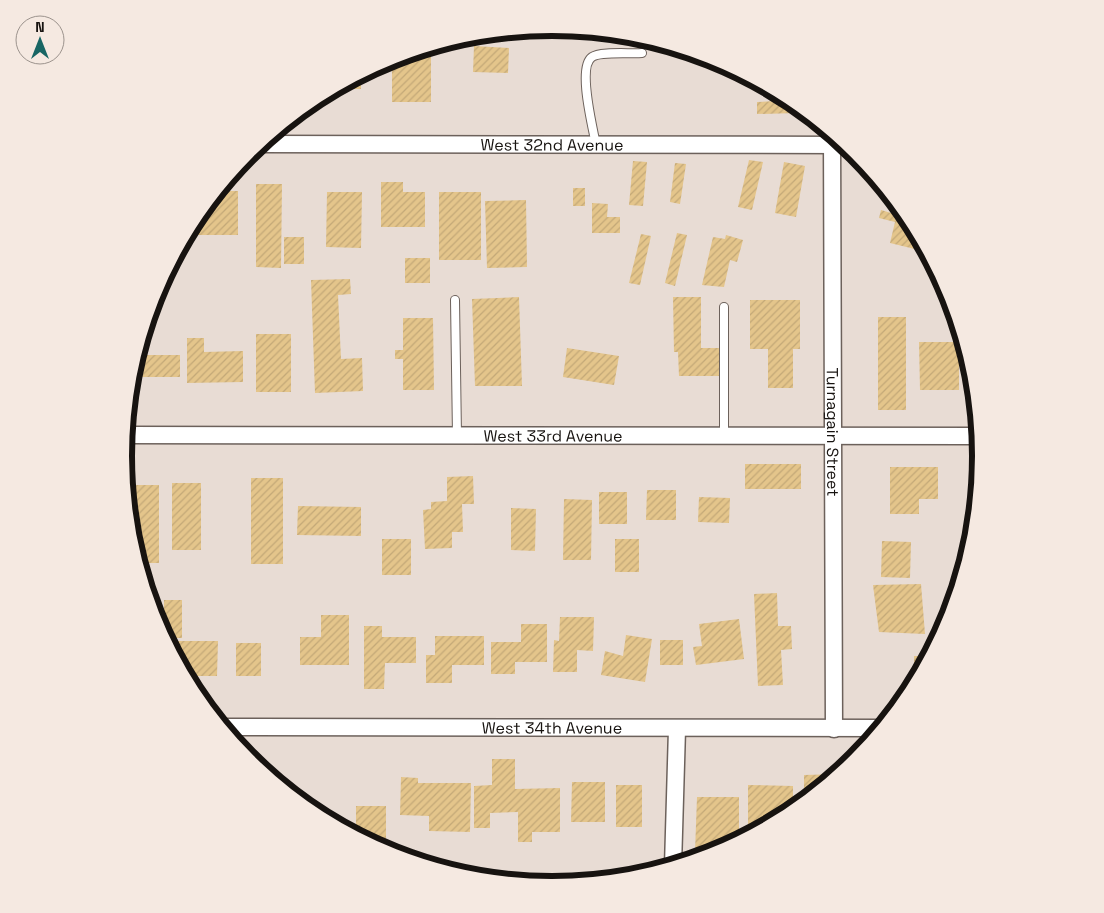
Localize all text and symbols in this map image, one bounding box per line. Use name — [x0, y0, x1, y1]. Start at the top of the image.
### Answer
north arrow — [15, 15, 65, 65]
text: N — [35, 18, 45, 36]
street label: West 32nd Avenue — [481, 134, 623, 155]
street label: Turnagain Street — [822, 367, 844, 497]
street label: West 33rd Avenue — [484, 425, 622, 446]
street label: West 34th Avenue — [482, 717, 622, 738]

